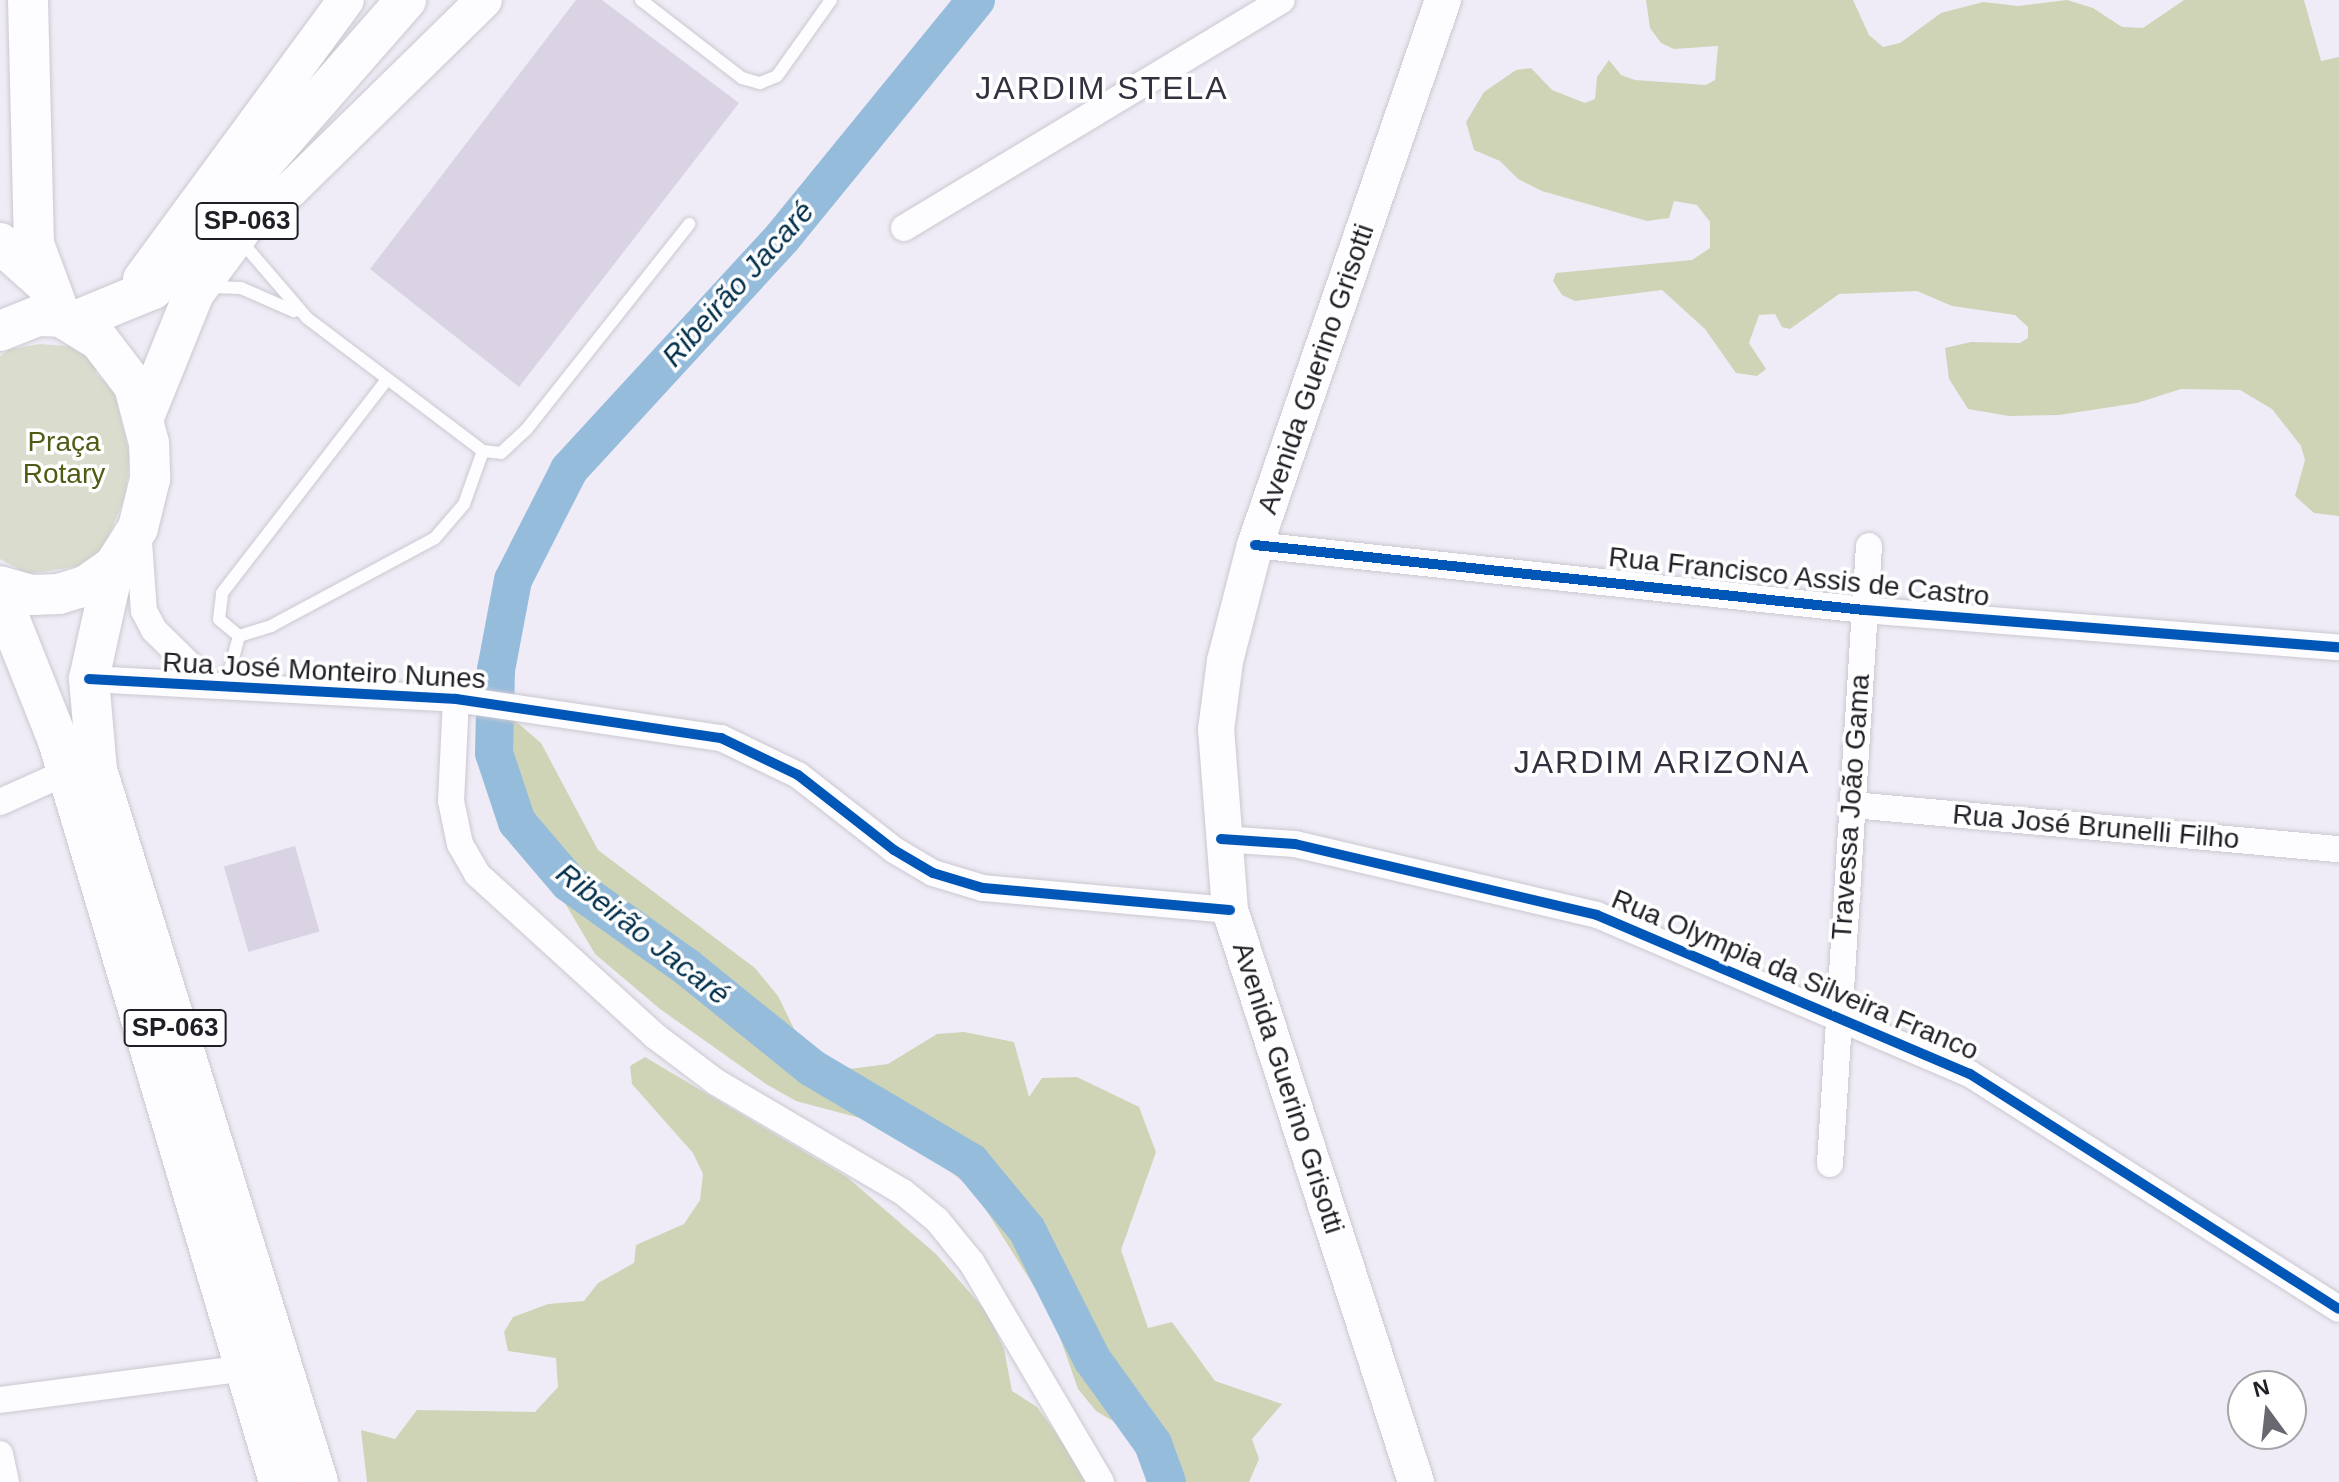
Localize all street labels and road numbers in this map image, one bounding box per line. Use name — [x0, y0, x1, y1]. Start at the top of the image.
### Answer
road number: SP-063 — [195, 199, 299, 243]
street label: Avenida Guerino Grisotti — [1251, 220, 1381, 518]
street label: Rua Francisco Assis de Castro — [1606, 540, 1992, 614]
street label: Rua José Monteiro Nunes — [161, 646, 487, 696]
street label: Travessa João Gama — [1825, 673, 1877, 941]
street label: Rua José Brunelli Filho — [1951, 798, 2241, 856]
street label: Rua Olympia da Silveira Franco — [1607, 882, 1983, 1068]
street label: Avenida Guerino Grisotti — [1225, 938, 1351, 1238]
road number: SP-063 — [123, 1006, 227, 1050]

